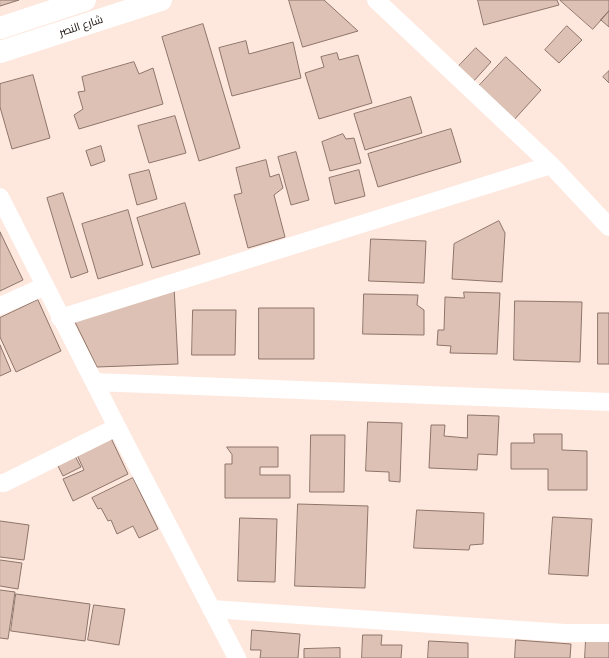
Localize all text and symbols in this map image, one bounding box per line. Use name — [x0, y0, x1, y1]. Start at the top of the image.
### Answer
street label: شارع النصر — [57, 13, 105, 39]

